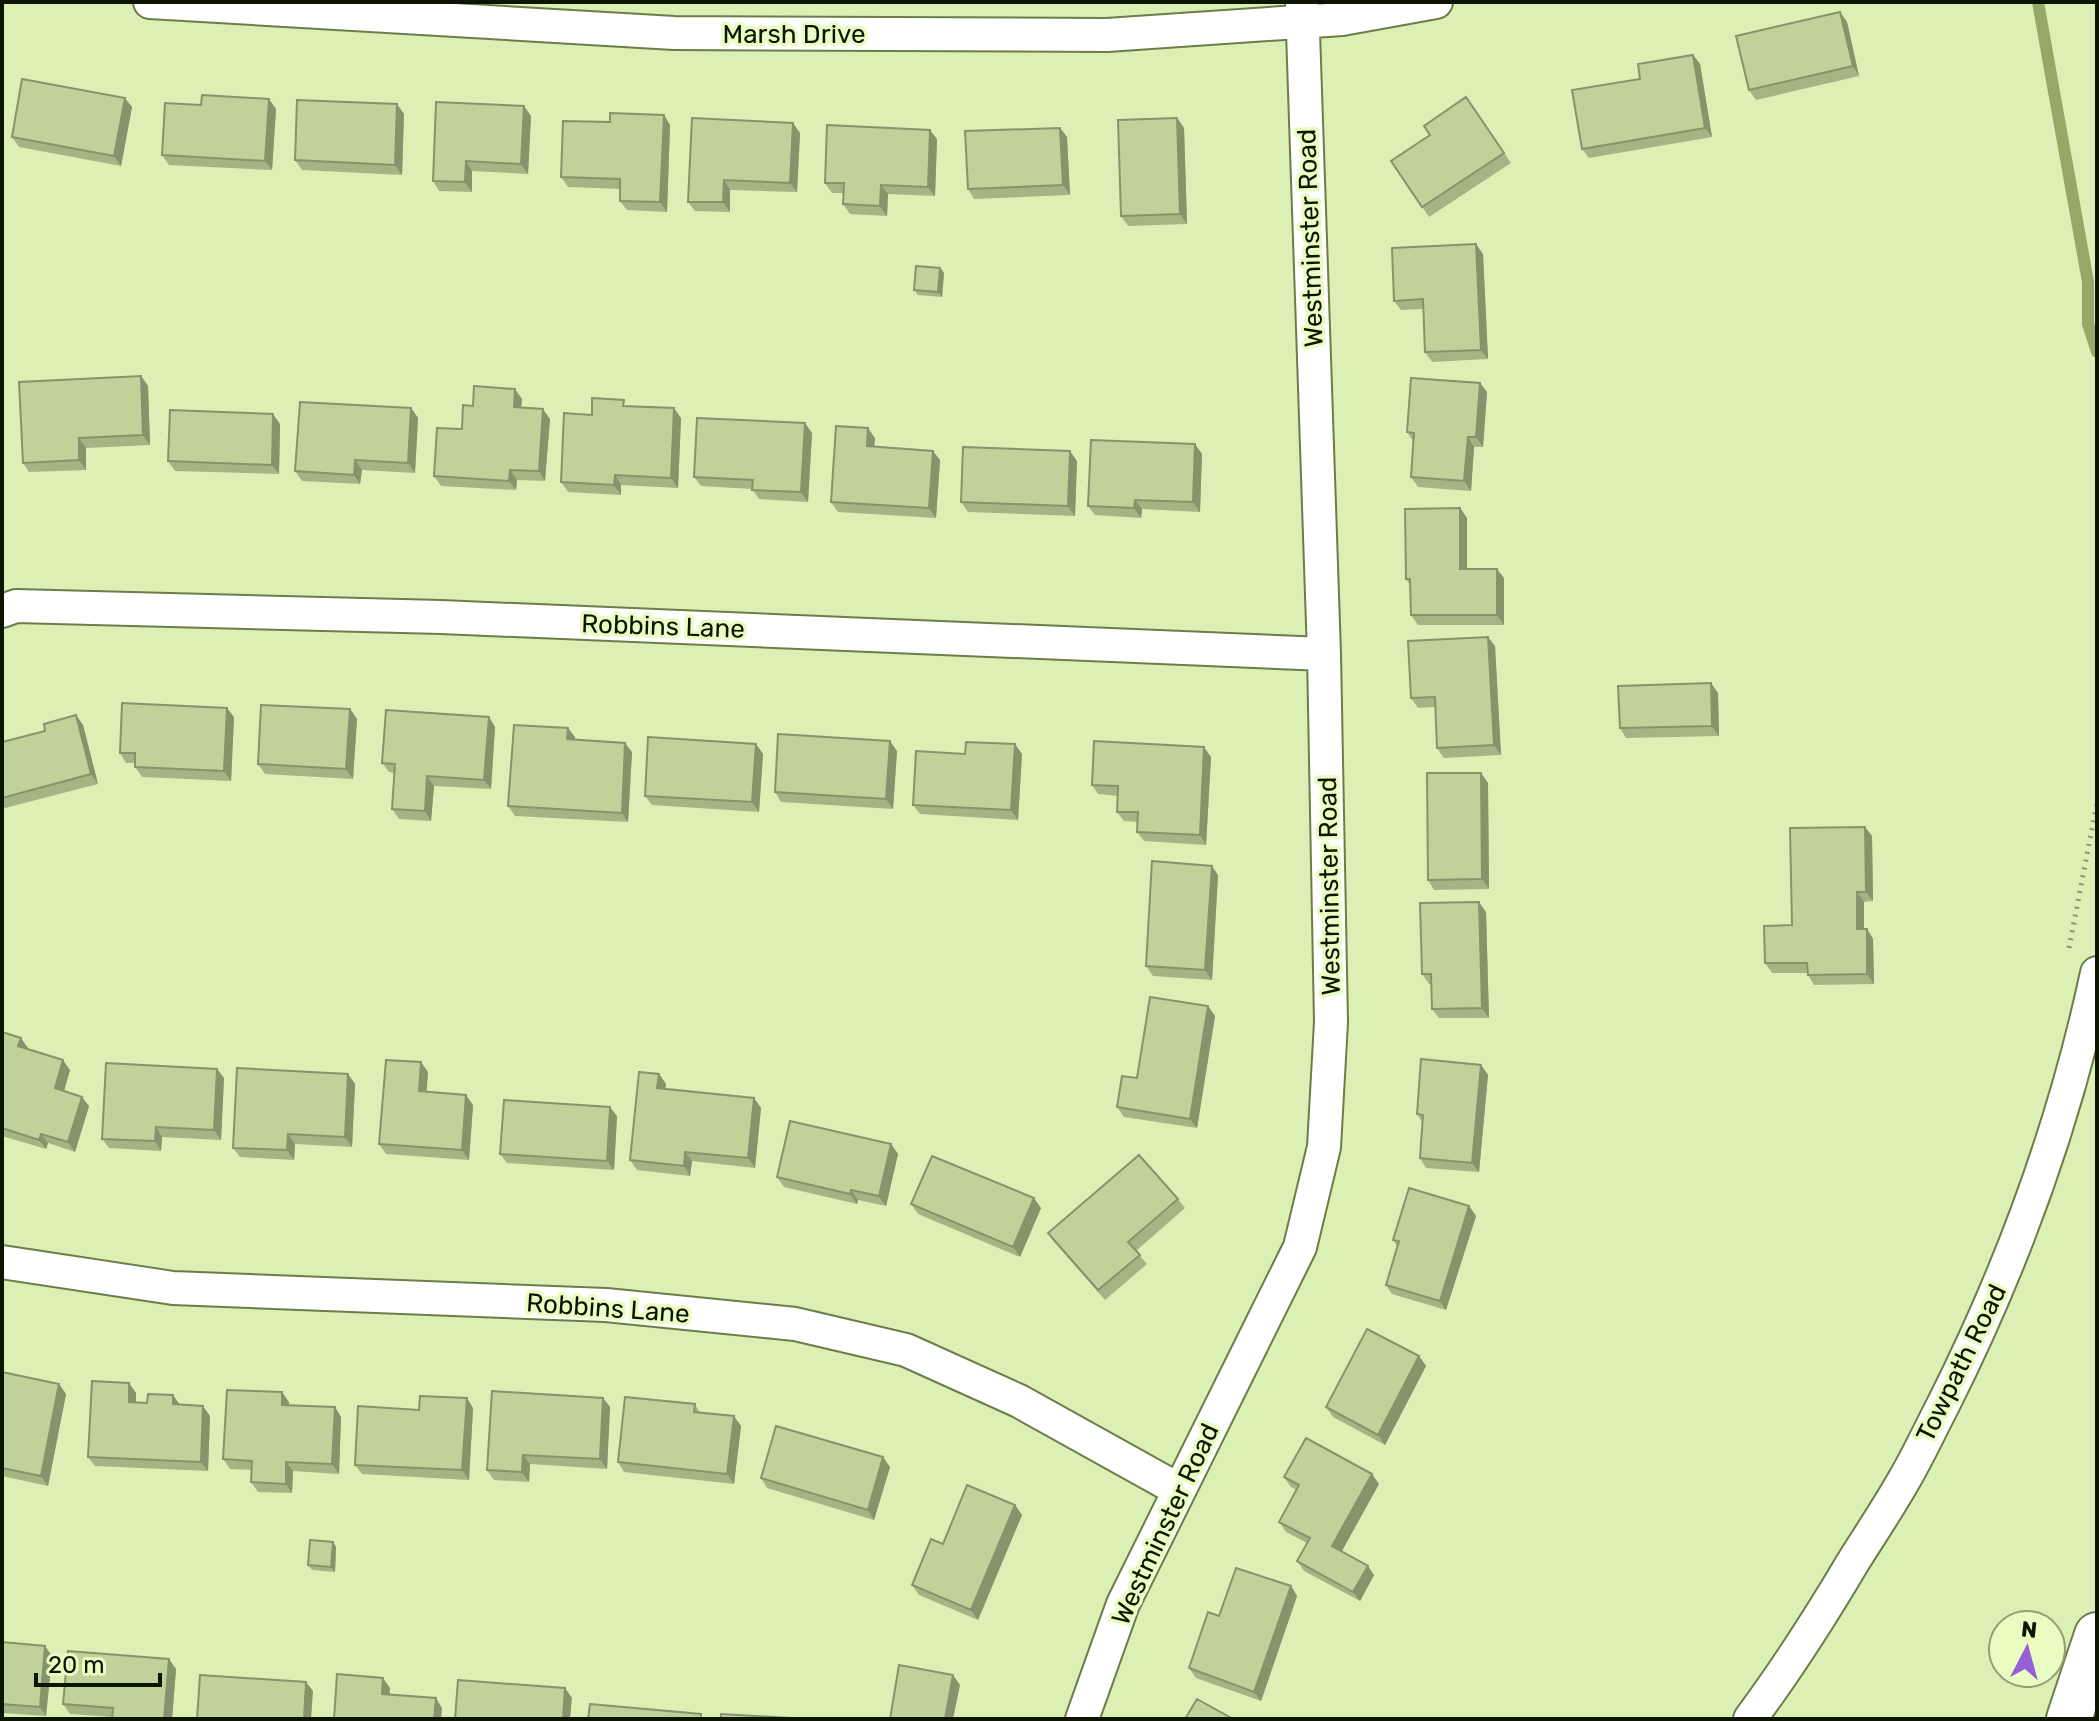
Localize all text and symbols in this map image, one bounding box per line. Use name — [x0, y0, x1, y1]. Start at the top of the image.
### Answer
street label: Marsh Drive — [723, 19, 865, 50]
street label: Westminster Road — [1291, 128, 1330, 348]
street label: Robbins Lane — [581, 608, 745, 645]
street label: Westminster Road — [1312, 776, 1347, 996]
street label: Towpath Road — [1910, 1279, 2013, 1447]
street label: Robbins Lane — [525, 1287, 691, 1330]
street label: Westminster Road — [1105, 1419, 1226, 1630]
north arrow — [1987, 1609, 2067, 1689]
text: N — [2020, 1615, 2038, 1644]
scale bar — [36, 1637, 160, 1687]
text: 20 m — [48, 1651, 105, 1679]

